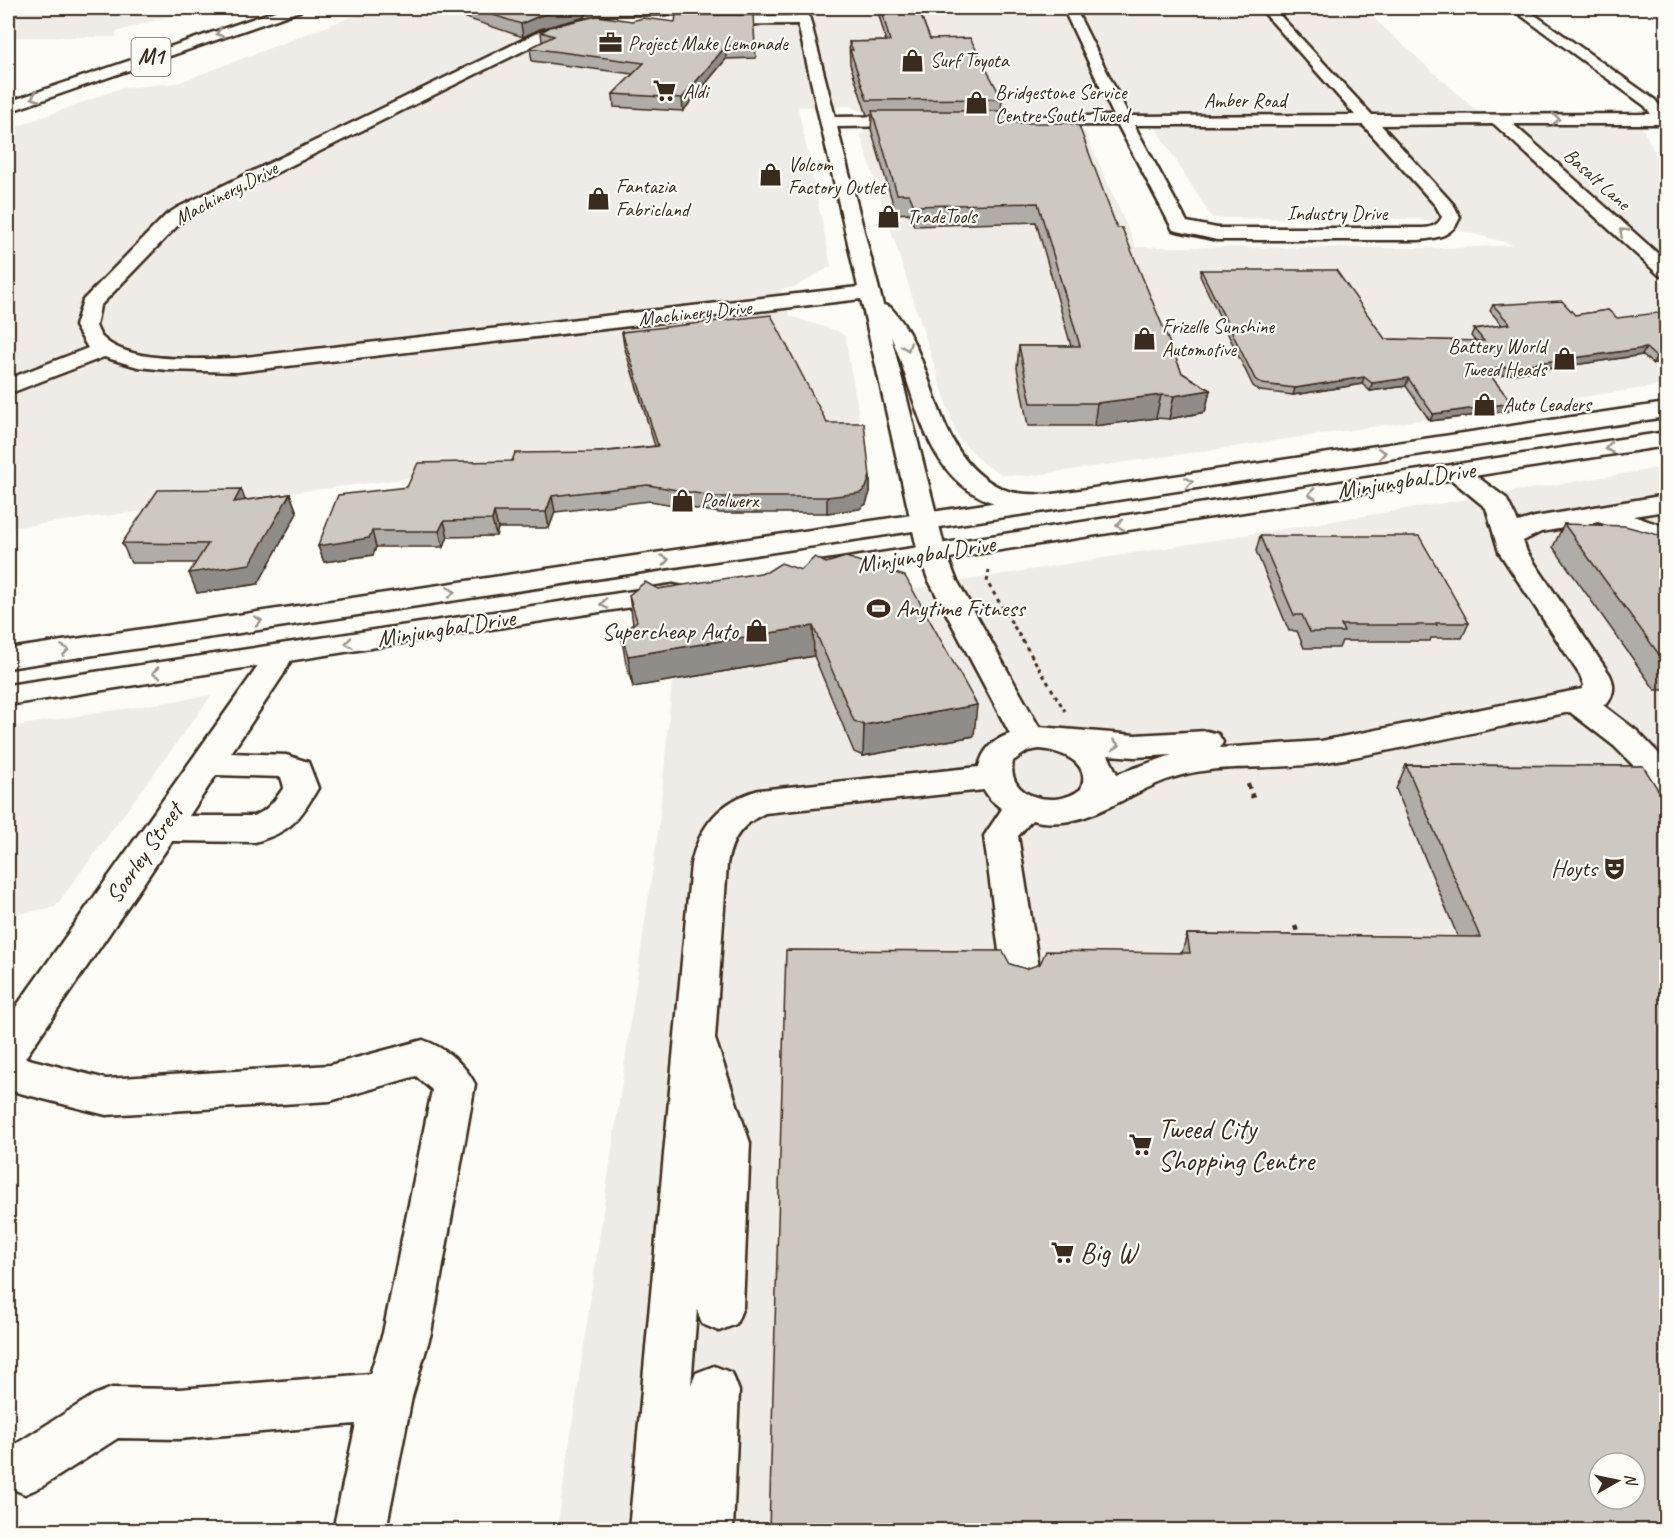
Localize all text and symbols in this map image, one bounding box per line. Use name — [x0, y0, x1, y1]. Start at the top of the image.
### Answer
one-way arrow — [215, 26, 226, 39]
office icon: Project Make Lemonade — [597, 30, 623, 56]
place label: Project Make Lemonade — [628, 31, 789, 56]
road number: M1 — [132, 38, 170, 76]
shop icon: Surf Toyota — [899, 47, 925, 73]
place label: Surf Toyota — [930, 48, 1010, 73]
supermarket icon: Aldi — [652, 78, 678, 104]
place label: Aldi — [683, 79, 710, 104]
place label: Bridgestone Service Centre South Tweed — [995, 80, 1132, 128]
street label: Amber Road — [1204, 88, 1289, 113]
one-way arrow — [30, 90, 41, 103]
shop icon: Bridgestone Service Centre South Tweed — [964, 90, 990, 116]
one-way arrow — [1552, 112, 1561, 125]
street label: Basalt Lane — [1559, 143, 1637, 216]
place label: Volcom Factory Outlet — [788, 152, 888, 200]
street label: Machinery Drive — [170, 155, 283, 231]
shop icon: Volcom Factory Outlet — [757, 162, 783, 188]
place label: Fantazia Fabricland — [616, 174, 692, 222]
shop icon: Fantazia Fabricland — [585, 185, 611, 211]
street label: Industry Drive — [1287, 201, 1389, 226]
shop icon: TradeTools — [876, 203, 902, 229]
place label: TradeTools — [907, 204, 979, 229]
one-way arrow — [1619, 228, 1630, 239]
street label: Machinery Drive — [637, 294, 754, 331]
place label: Frizelle Sunshine Automotive — [1162, 314, 1275, 362]
shop icon: Frizelle Sunshine Automotive — [1131, 325, 1157, 351]
place label: Battery World Tweed Heads — [1448, 334, 1549, 382]
one-way arrow — [899, 342, 912, 352]
shop icon: Battery World Tweed Heads — [1551, 345, 1577, 371]
shop icon: Auto Leaders — [1472, 391, 1498, 417]
place label: Auto Leaders — [1503, 392, 1593, 417]
one-way arrow — [1604, 441, 1613, 453]
one-way arrow — [1378, 447, 1387, 459]
street label: Minjungbal Drive — [1335, 454, 1479, 506]
one-way arrow — [1185, 476, 1194, 488]
shop icon: Poolwerx — [670, 487, 696, 513]
place label: Poolwerx — [701, 488, 760, 513]
one-way arrow — [1308, 488, 1317, 500]
one-way arrow — [1115, 518, 1124, 530]
street label: Minjungbal Drive — [855, 528, 999, 580]
one-way arrow — [660, 555, 669, 567]
one-way arrow — [446, 587, 456, 599]
place label: Anytime Fitness — [896, 593, 1026, 623]
sports icon: Anytime Fitness — [865, 595, 891, 621]
one-way arrow — [599, 597, 609, 609]
street label: Minjungbal Drive — [375, 602, 519, 654]
one-way arrow — [253, 615, 263, 628]
place label: Supercheap Auto — [602, 616, 740, 646]
shop icon: Supercheap Auto — [743, 618, 769, 644]
one-way arrow — [344, 637, 354, 649]
one-way arrow — [61, 644, 70, 656]
one-way arrow — [152, 666, 161, 678]
one-way arrow — [1112, 738, 1121, 751]
street label: Soorley Street — [99, 795, 191, 909]
place label: Hoyts — [1551, 853, 1599, 883]
theatre icon: Hoyts — [1602, 855, 1628, 881]
place label: Tweed City Shopping Centre — [1158, 1111, 1316, 1178]
supermarket icon: Tweed City Shopping Centre — [1127, 1131, 1153, 1157]
place label: Big W — [1080, 1235, 1140, 1270]
supermarket icon: Big W — [1049, 1239, 1075, 1265]
north arrow — [1587, 1451, 1647, 1511]
text: N — [1620, 1472, 1642, 1488]

